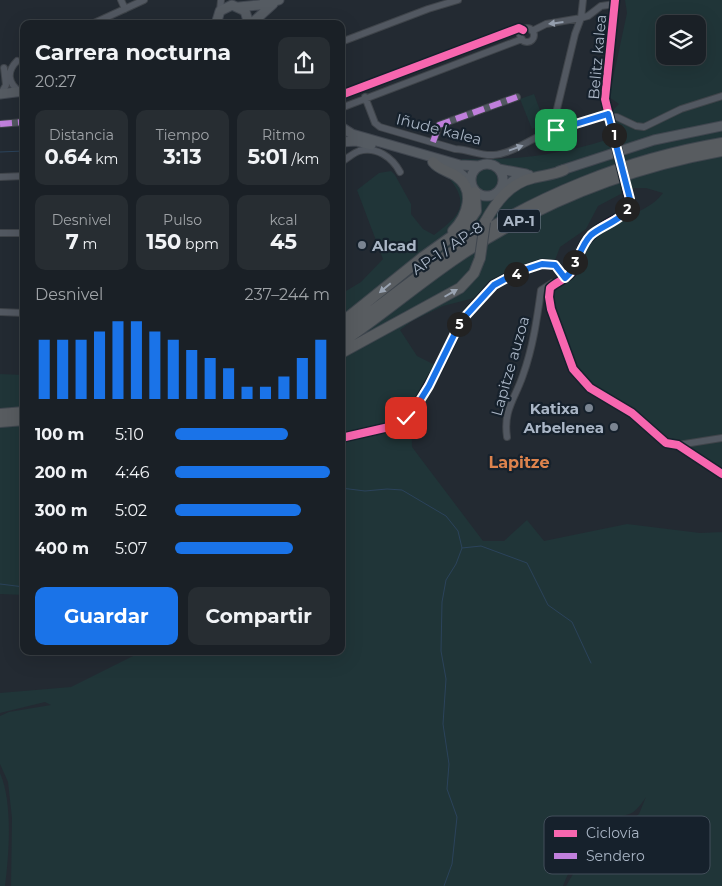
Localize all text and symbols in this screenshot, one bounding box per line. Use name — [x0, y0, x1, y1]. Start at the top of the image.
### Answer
street label: Belitz kalea — [584, 14, 610, 100]
map controls — [656, 15, 706, 65]
button: layers — [656, 15, 706, 65]
one-way arrow — [548, 19, 564, 27]
button: share — [278, 37, 330, 89]
text: Carrera nocturna — [35, 39, 231, 66]
text: 20:27 — [35, 72, 77, 91]
street label: Iñude kalea — [394, 109, 484, 149]
pin — [535, 109, 577, 151]
icon: arrive — [542, 116, 570, 144]
pin: 1 — [602, 122, 626, 148]
text: Distancia — [49, 126, 114, 144]
text: Tiempo — [156, 126, 209, 144]
text: Ritmo — [262, 126, 305, 144]
text: 1 — [612, 126, 617, 144]
text: 0.64 — [45, 144, 92, 169]
text: 3:13 — [163, 144, 202, 169]
text: 5:01 — [248, 144, 288, 169]
one-way arrow — [509, 144, 524, 152]
text: km — [92, 150, 118, 168]
text: /km — [288, 150, 319, 168]
pin: 2 — [614, 196, 640, 222]
text: 2 — [623, 200, 632, 218]
road number: AP-1 — [498, 210, 540, 232]
text: Desnivel — [52, 211, 111, 229]
text: Pulso — [163, 211, 202, 229]
text: kcal — [270, 211, 297, 229]
street label: AP-1 / AP-8 — [408, 217, 486, 279]
text: 7 — [66, 229, 79, 254]
text: 150 — [146, 229, 181, 254]
text: 45 — [270, 229, 297, 254]
text: m — [79, 235, 97, 253]
text: bpm — [181, 235, 219, 253]
place label: Alcad — [371, 236, 417, 255]
marker: Alcad — [356, 239, 368, 251]
pin: 3 — [562, 250, 588, 274]
text: 3 — [571, 253, 580, 271]
pin: 4 — [504, 262, 528, 286]
text: 4 — [512, 265, 521, 283]
one-way arrow — [378, 282, 391, 293]
text: Desnivel — [35, 285, 103, 304]
text: 237–244 m — [245, 285, 330, 304]
one-way arrow — [444, 289, 458, 298]
pin: 5 — [446, 312, 472, 336]
street label: Lapitze auzoa — [487, 314, 533, 418]
text: 5 — [455, 315, 464, 333]
pin — [385, 397, 427, 439]
place label: Katixa — [530, 399, 579, 418]
marker: Katixa — [583, 402, 595, 414]
icon: check — [392, 404, 420, 432]
place label: Arbelenea — [522, 418, 604, 437]
marker: Arbelenea — [608, 421, 620, 433]
text: 100 m — [35, 425, 84, 444]
text: 5:10 — [115, 425, 144, 444]
district label: Lapitze — [488, 453, 550, 472]
text: 200 m — [35, 463, 87, 482]
text: 4:46 — [115, 463, 149, 482]
text: 300 m — [35, 501, 88, 520]
text: 5:02 — [115, 501, 147, 520]
text: 400 m — [35, 539, 89, 558]
text: 5:07 — [115, 539, 147, 558]
button: Guardar — [35, 587, 178, 645]
button: Compartir — [188, 587, 330, 645]
legend — [544, 816, 710, 874]
text: Ciclovía — [586, 824, 639, 842]
text: Sendero — [586, 847, 645, 865]

